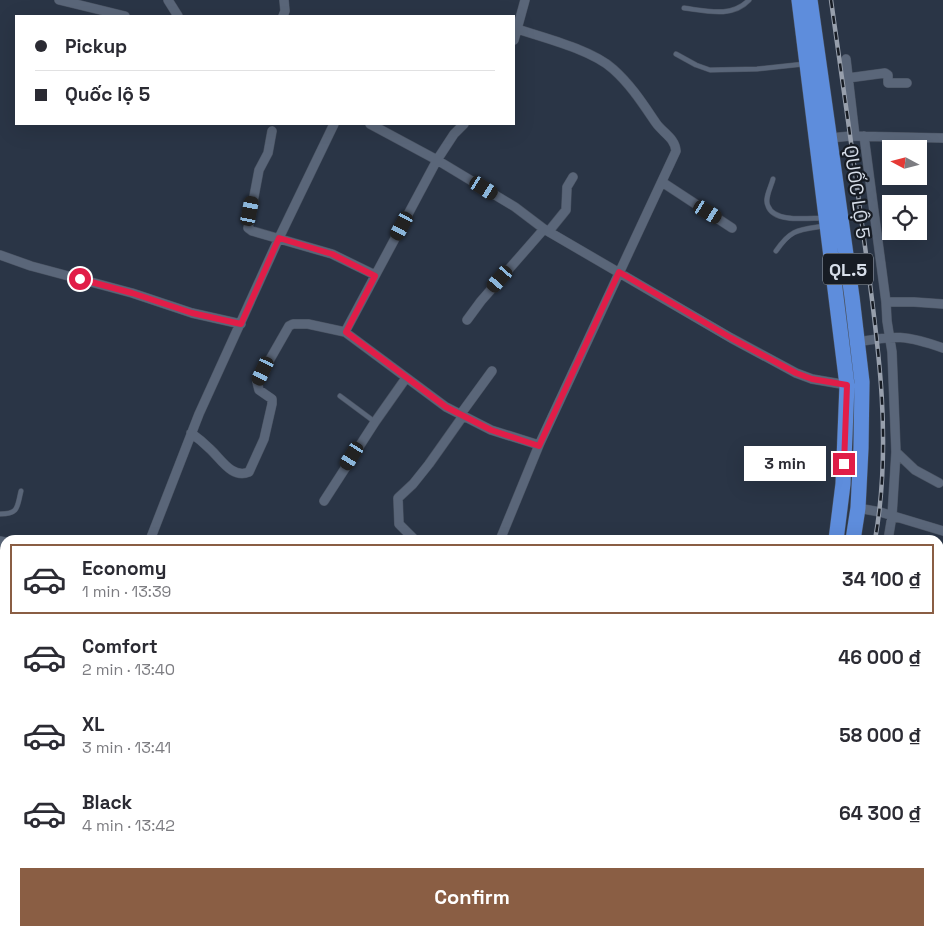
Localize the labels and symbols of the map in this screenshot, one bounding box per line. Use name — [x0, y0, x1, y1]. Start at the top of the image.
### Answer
north arrow — [882, 140, 928, 185]
street label: QUỐC LỘ 5 — [838, 144, 877, 240]
car — [467, 174, 500, 202]
car — [239, 195, 260, 227]
car — [691, 198, 724, 226]
car — [388, 209, 415, 243]
road number: QL.5 — [823, 253, 873, 284]
car — [484, 263, 515, 295]
route start — [69, 268, 91, 290]
car — [249, 354, 276, 388]
car — [337, 439, 366, 473]
callout: 3 min — [744, 446, 826, 482]
route end — [833, 453, 855, 475]

